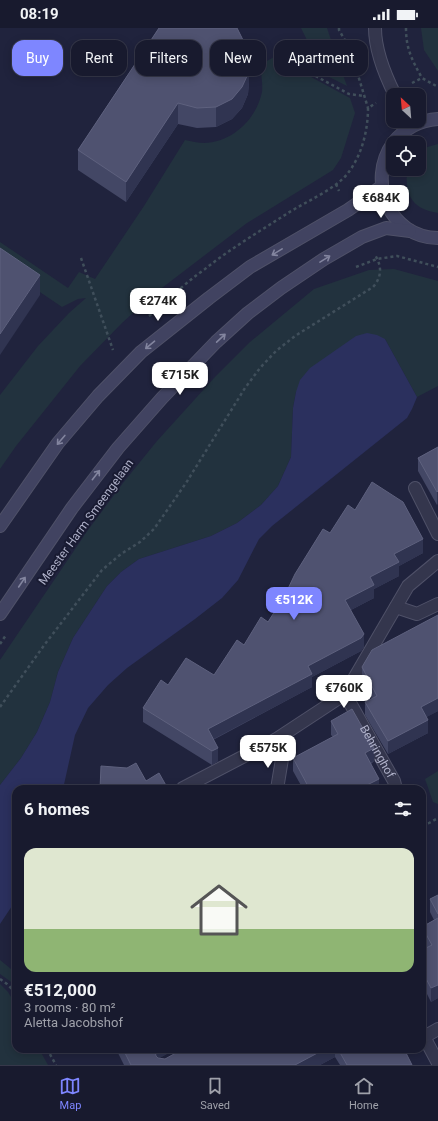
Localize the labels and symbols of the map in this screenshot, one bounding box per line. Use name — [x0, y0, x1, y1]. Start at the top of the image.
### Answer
north arrow — [386, 88, 426, 128]
pin: €684K — [353, 185, 409, 219]
one-way arrow — [271, 248, 283, 256]
one-way arrow — [319, 255, 331, 263]
pin: €274K — [130, 288, 186, 322]
one-way arrow — [216, 333, 226, 342]
one-way arrow — [144, 341, 155, 350]
pin: €715K — [152, 362, 208, 396]
one-way arrow — [56, 435, 65, 445]
street label: Meester Harm Smeengelaan — [36, 456, 136, 588]
one-way arrow — [92, 470, 101, 481]
one-way arrow — [18, 577, 26, 588]
pin: €512K — [266, 587, 322, 621]
pin: €760K — [316, 675, 372, 709]
street label: Behringhof — [357, 723, 398, 781]
pin: €575K — [240, 735, 296, 769]

